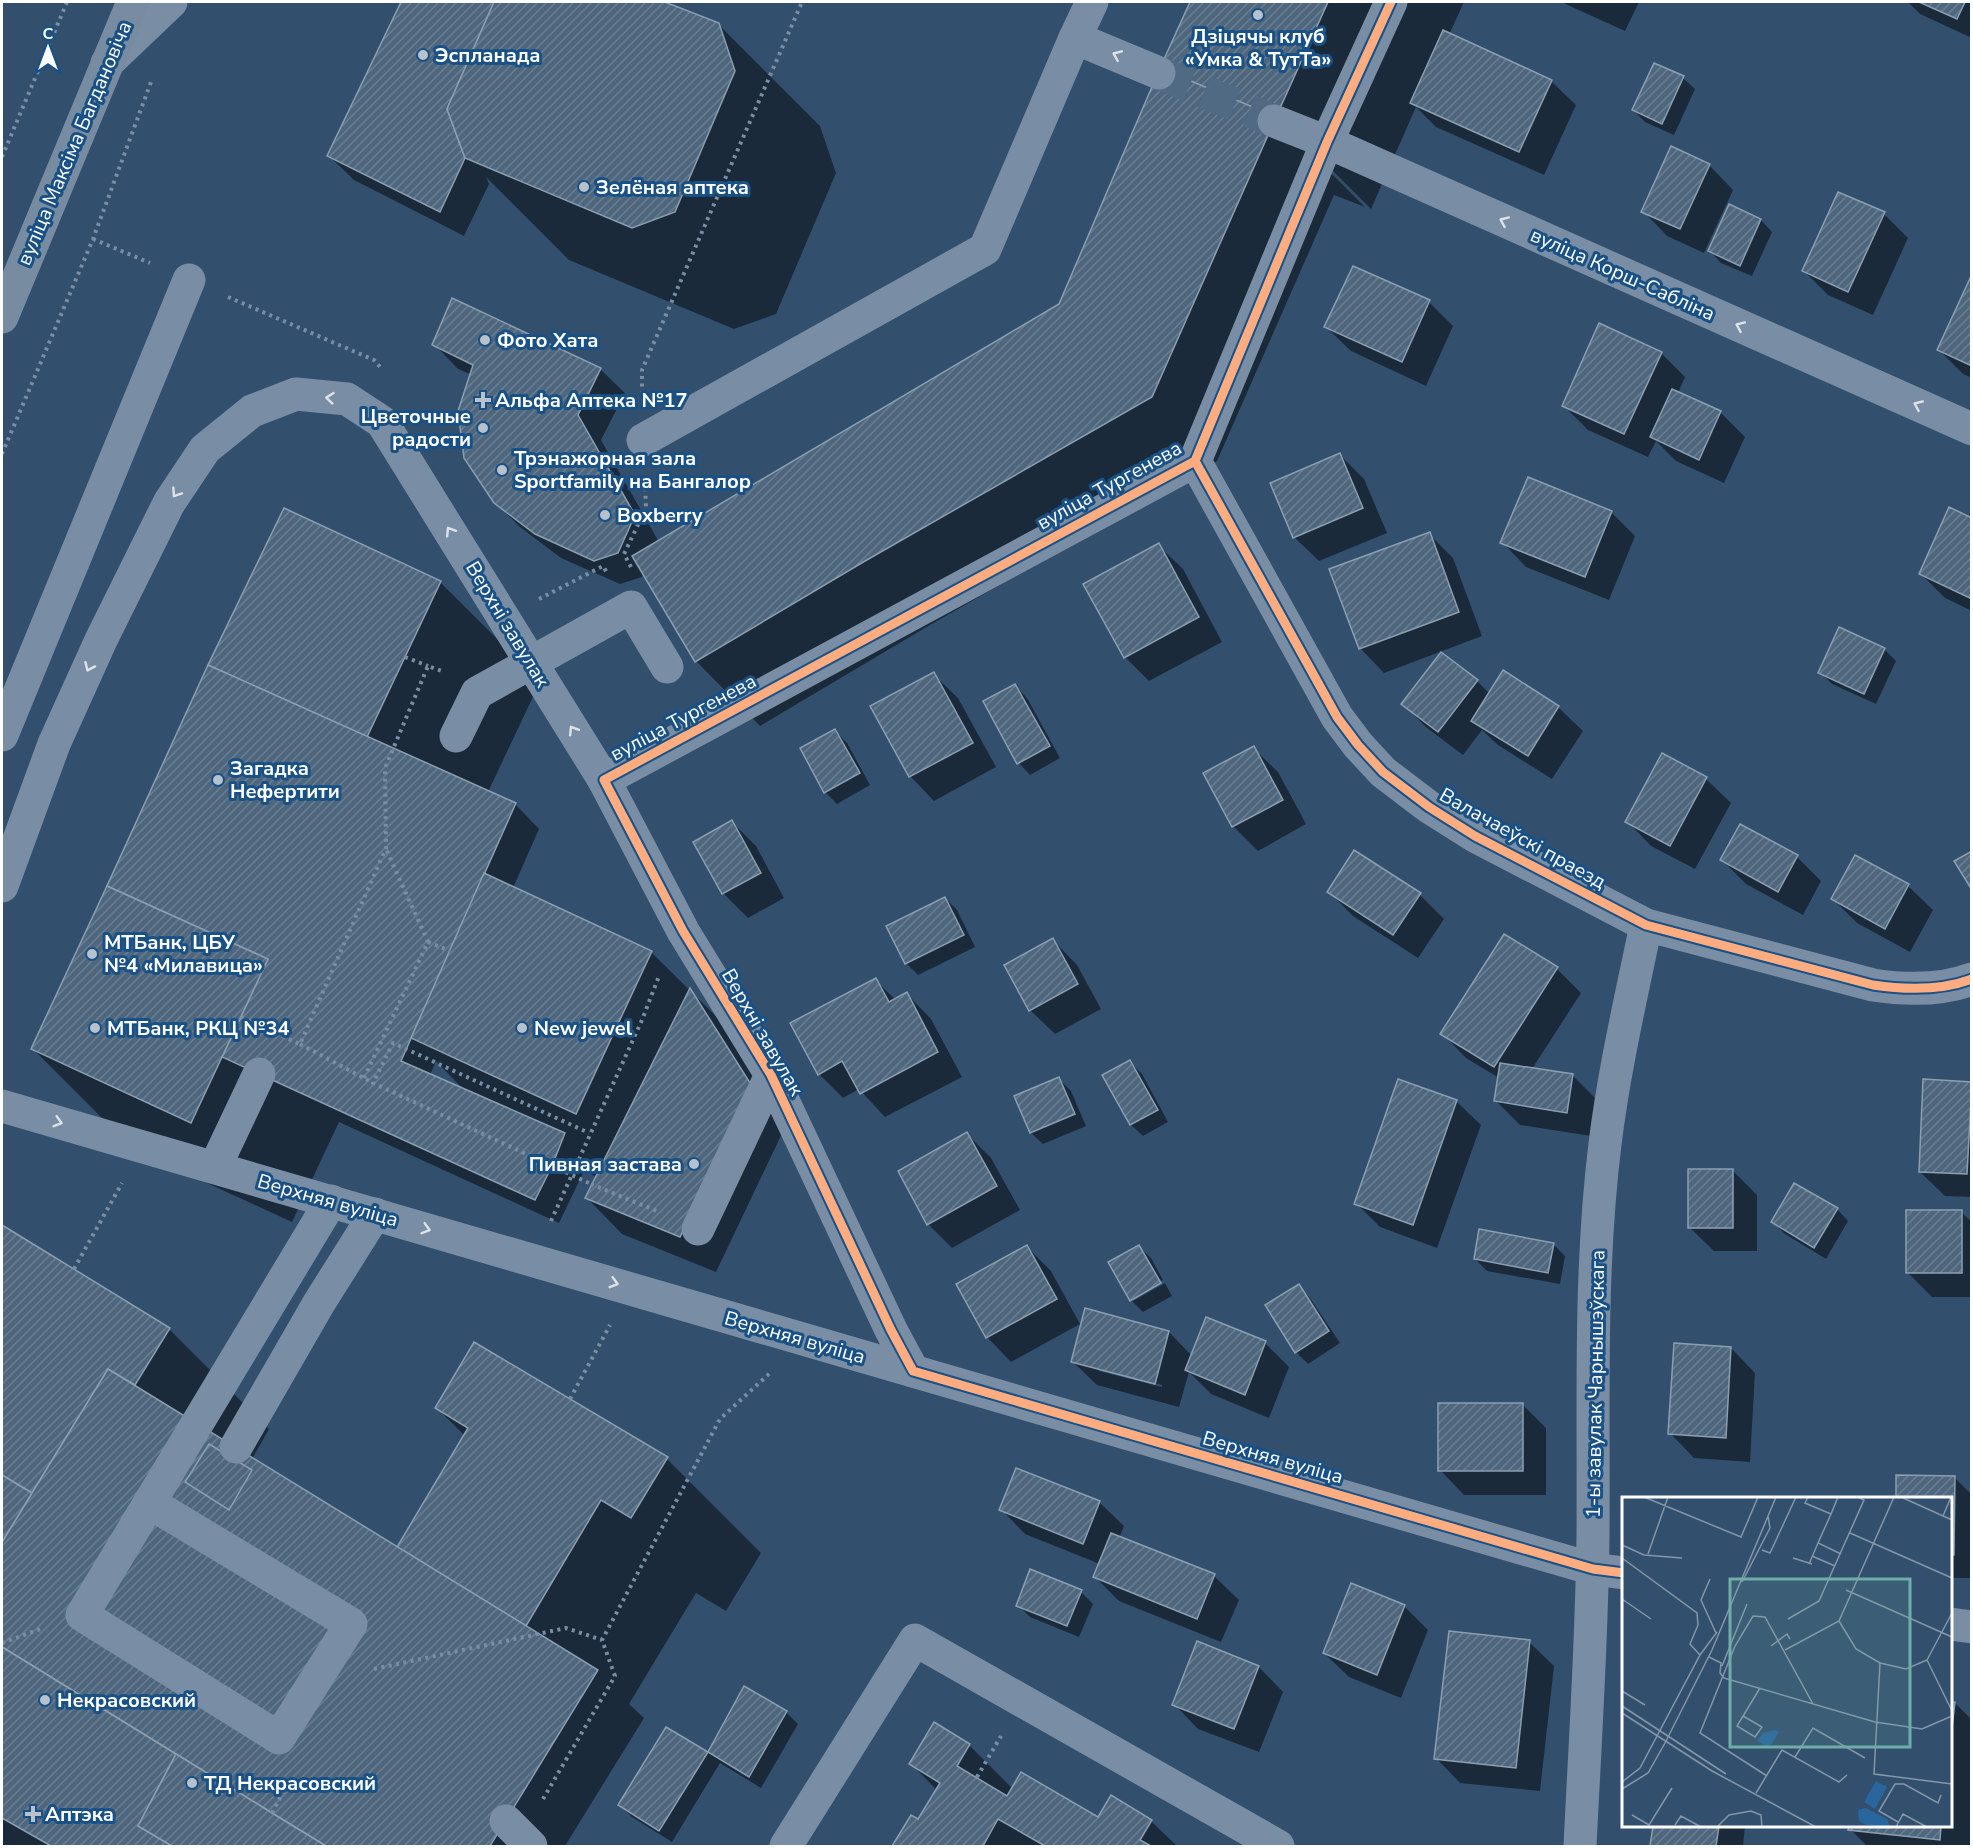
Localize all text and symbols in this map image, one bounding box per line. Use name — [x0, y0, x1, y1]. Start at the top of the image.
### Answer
marker: Дзіцячы клуб «Умка & ТутТа» — [1251, 8, 1265, 22]
street label: вуліца Максіма Багдановіча — [11, 17, 138, 269]
north arrow — [18, 18, 78, 78]
text: С — [43, 23, 54, 45]
place label: Дзіцячы клуб «Умка & ТутТа» — [1185, 23, 1331, 73]
place label: Эспланада — [435, 42, 541, 69]
marker: Эспланада — [416, 48, 430, 62]
one-way arrow — [1112, 50, 1123, 62]
place label: Зелёная аптека — [596, 174, 749, 201]
marker: Зелёная аптека — [577, 180, 591, 194]
one-way arrow — [1500, 216, 1511, 228]
street label: вуліца Корш-Сабліна — [1526, 222, 1719, 327]
one-way arrow — [1735, 321, 1746, 333]
place label: Фото Хата — [497, 327, 598, 354]
marker: Фото Хата — [478, 333, 492, 347]
place label: Альфа Аптека №17 — [495, 387, 688, 414]
one-way arrow — [326, 392, 335, 404]
marker: Альфа Аптека №17 — [476, 393, 490, 407]
one-way arrow — [1913, 400, 1924, 412]
place label: Цветочные радости — [361, 403, 471, 453]
marker: Цветочные радости — [476, 421, 490, 435]
street label: вуліца Тургенева — [1032, 434, 1187, 536]
place label: Трэнажорная зала Sportfamily на Бангалор — [514, 445, 751, 495]
marker: Трэнажорная зала Sportfamily на Бангалор — [495, 463, 509, 477]
one-way arrow — [171, 487, 183, 497]
place label: Boxberry — [617, 502, 703, 529]
marker: Boxberry — [598, 508, 612, 522]
one-way arrow — [446, 527, 458, 537]
street label: Верхні завулак — [459, 556, 556, 693]
one-way arrow — [84, 661, 96, 672]
street label: вуліца Тургенева — [605, 668, 761, 767]
one-way arrow — [568, 726, 580, 736]
place label: Загадка Нефертити — [230, 755, 340, 805]
marker: Загадка Нефертити — [211, 773, 225, 787]
street label: Валачаеўскі праезд — [1435, 781, 1611, 896]
place label: МТБанк, ЦБУ №4 «Милавица» — [104, 929, 263, 979]
marker: МТБанк, ЦБУ №4 «Милавица» — [85, 947, 99, 961]
street label: Верхні завулак — [715, 964, 810, 1101]
place label: МТБанк, РКЦ №34 — [107, 1015, 289, 1042]
place label: New jewel — [534, 1015, 633, 1042]
marker: МТБанк, РКЦ №34 — [88, 1021, 102, 1035]
marker: New jewel — [515, 1021, 529, 1035]
one-way arrow — [52, 1115, 63, 1127]
place label: Пивная застава — [529, 1151, 682, 1178]
marker: Пивная застава — [687, 1157, 701, 1171]
street label: Верхняя вуліца — [254, 1168, 401, 1233]
one-way arrow — [421, 1222, 431, 1234]
street label: 1-ы завулак Чарнышэўскага — [1580, 1250, 1611, 1518]
one-way arrow — [609, 1276, 619, 1289]
street label: Верхняя вуліца — [721, 1305, 868, 1370]
street label: Верхняя вуліца — [1199, 1425, 1346, 1490]
inset map — [1622, 1497, 1952, 1827]
place label: Некрасовский — [57, 1687, 196, 1714]
marker: Некрасовский — [38, 1693, 52, 1707]
place label: ТД Некрасовский — [204, 1770, 376, 1797]
marker: ТД Некрасовский — [185, 1776, 199, 1790]
place label: Аптэка — [45, 1801, 114, 1828]
marker: Аптэка — [26, 1807, 40, 1821]

